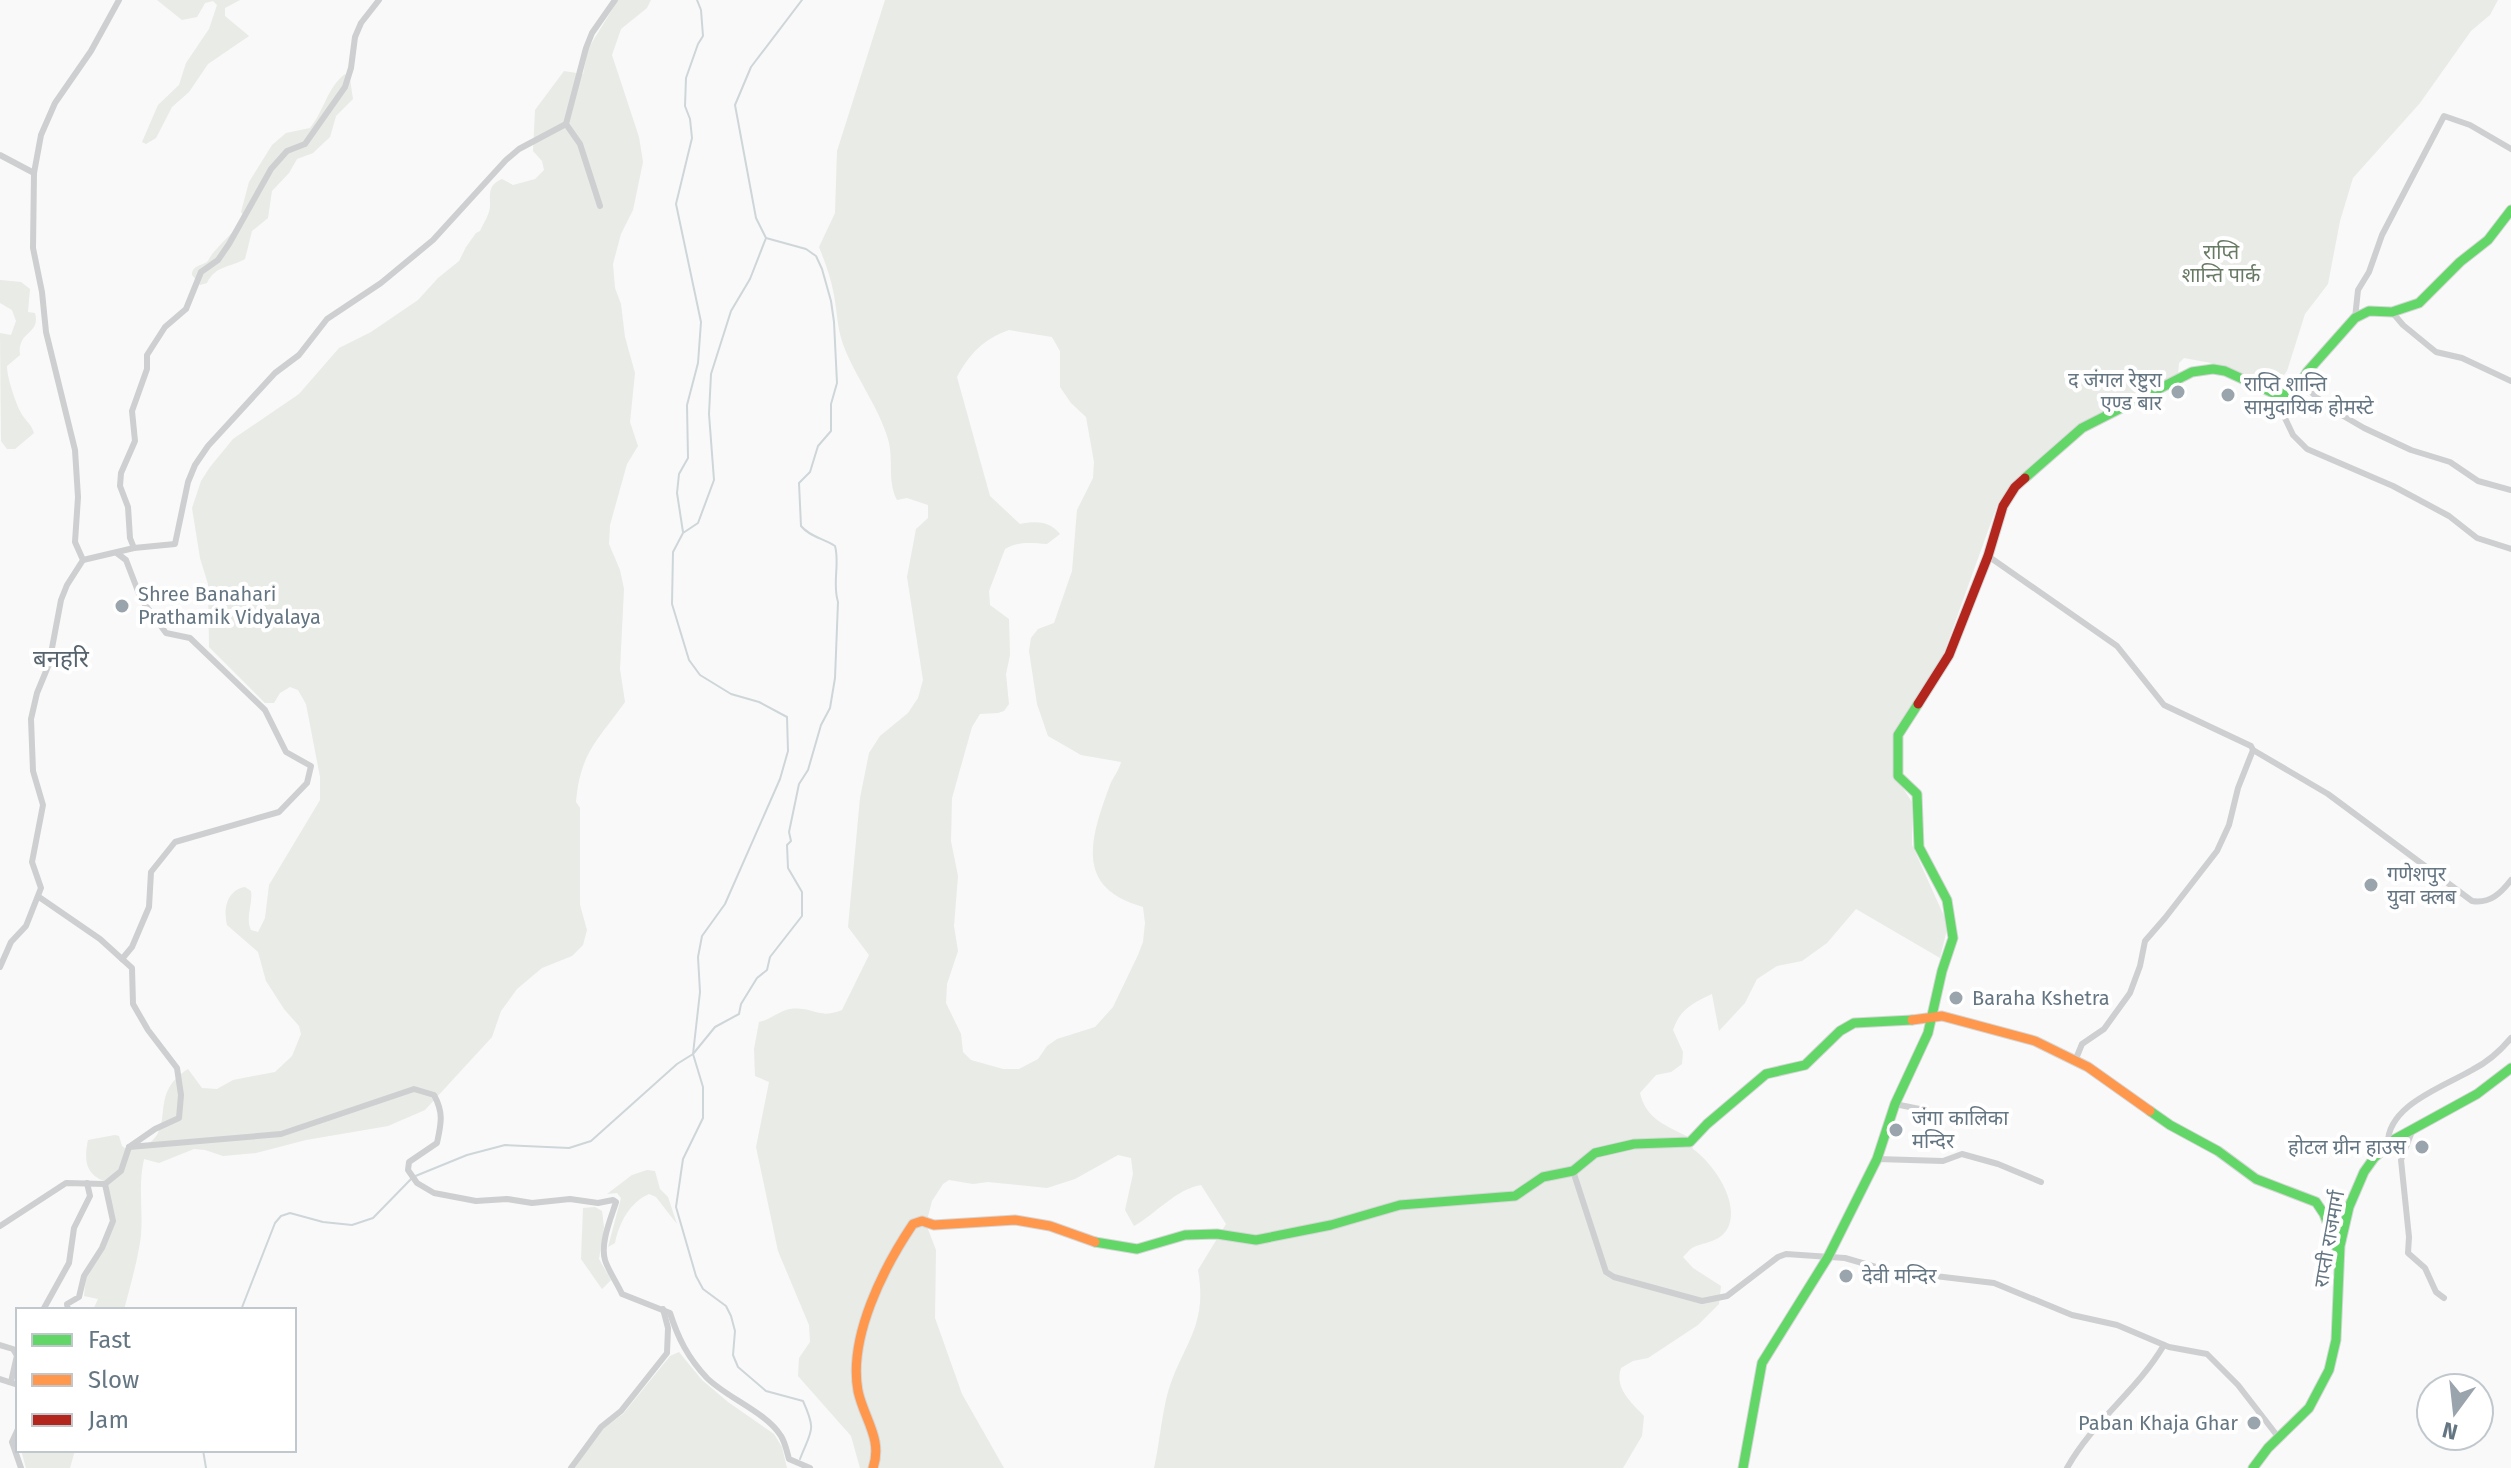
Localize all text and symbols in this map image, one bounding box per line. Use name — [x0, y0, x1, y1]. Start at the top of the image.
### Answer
park label: राप्ति शान्ति पार्क — [2182, 240, 2261, 287]
place label: द जंगल रेष्टुरा एण्ड बार — [2068, 368, 2163, 415]
place label: राप्ति शान्ति सामुदायिक होमस्टे — [2244, 372, 2374, 420]
marker: द जंगल रेष्टुरा एण्ड बार — [2169, 383, 2187, 401]
marker: राप्ति शान्ति सामुदायिक होमस्टे — [2219, 386, 2237, 404]
place label: Shree Banahari Prathamik Vidyalaya — [138, 582, 321, 629]
marker: Shree Banahari Prathamik Vidyalaya — [113, 597, 131, 615]
district label: बनहरि — [33, 645, 90, 673]
place label: गणेशपुर युवा क्लब — [2387, 862, 2457, 910]
marker: गणेशपुर युवा क्लब — [2362, 876, 2380, 894]
place label: Baraha Kshetra — [1972, 986, 2110, 1010]
marker: Baraha Kshetra — [1947, 989, 1965, 1007]
place label: जंगा कालिका मन्दिर — [1912, 1106, 2009, 1153]
marker: जंगा कालिका मन्दिर — [1887, 1121, 1905, 1139]
place label: होटल ग्रीन हाउस — [2288, 1135, 2406, 1159]
marker: होटल ग्रीन हाउस — [2413, 1138, 2431, 1156]
street label: राप्ती राजमार्ग — [2309, 1188, 2350, 1289]
place label: देवी मन्दिर — [1862, 1264, 1937, 1288]
marker: देवी मन्दिर — [1837, 1267, 1855, 1285]
legend — [16, 1308, 296, 1452]
text: Fast — [88, 1326, 131, 1354]
text: Slow — [88, 1366, 139, 1394]
north arrow — [2415, 1372, 2495, 1452]
text: Jam — [88, 1406, 129, 1434]
place label: Paban Khaja Ghar — [2078, 1411, 2238, 1435]
marker: Paban Khaja Ghar — [2245, 1414, 2263, 1432]
text: N — [2439, 1416, 2460, 1446]

